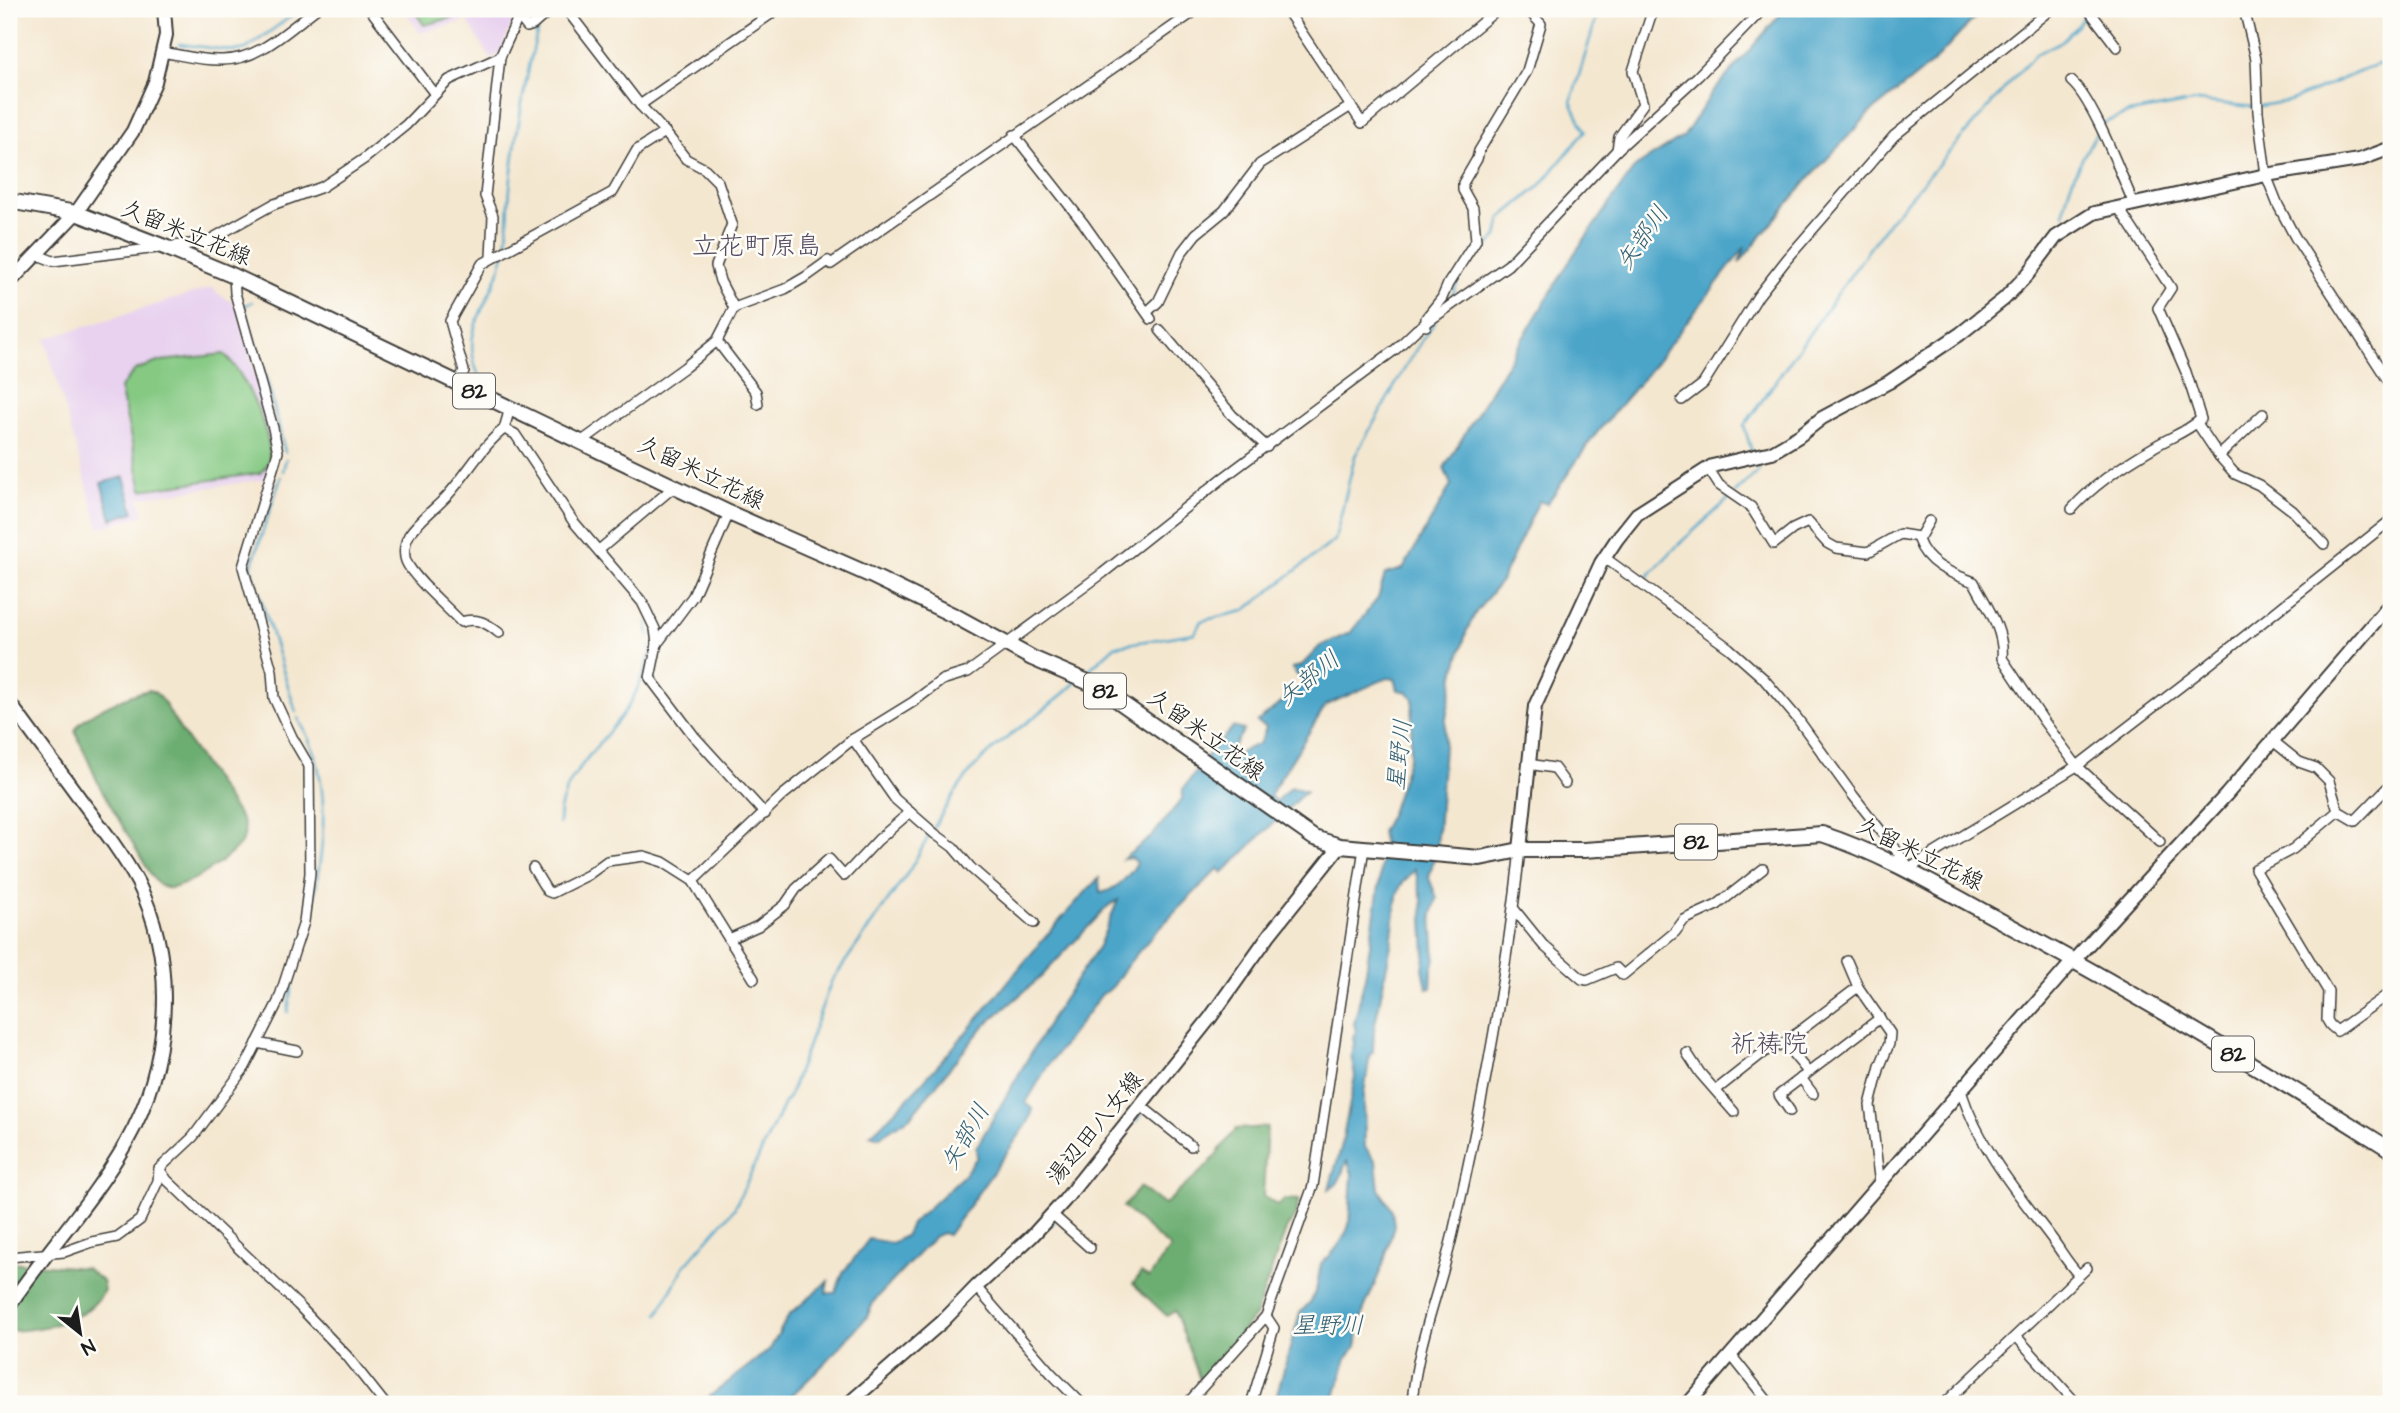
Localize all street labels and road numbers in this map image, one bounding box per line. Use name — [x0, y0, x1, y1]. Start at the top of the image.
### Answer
street label: 久留米立花線 — [116, 192, 256, 274]
road number: 82 — [453, 374, 495, 408]
street label: 久留米立花線 — [632, 428, 770, 518]
road number: 82 — [1084, 674, 1126, 708]
street label: 久留米立花線 — [1141, 681, 1271, 789]
street label: 久留米立花線 — [1851, 809, 1989, 899]
road number: 82 — [1675, 824, 1717, 860]
road number: 82 — [2212, 1036, 2254, 1072]
street label: 湯辺田八女線 — [1039, 1064, 1151, 1192]

